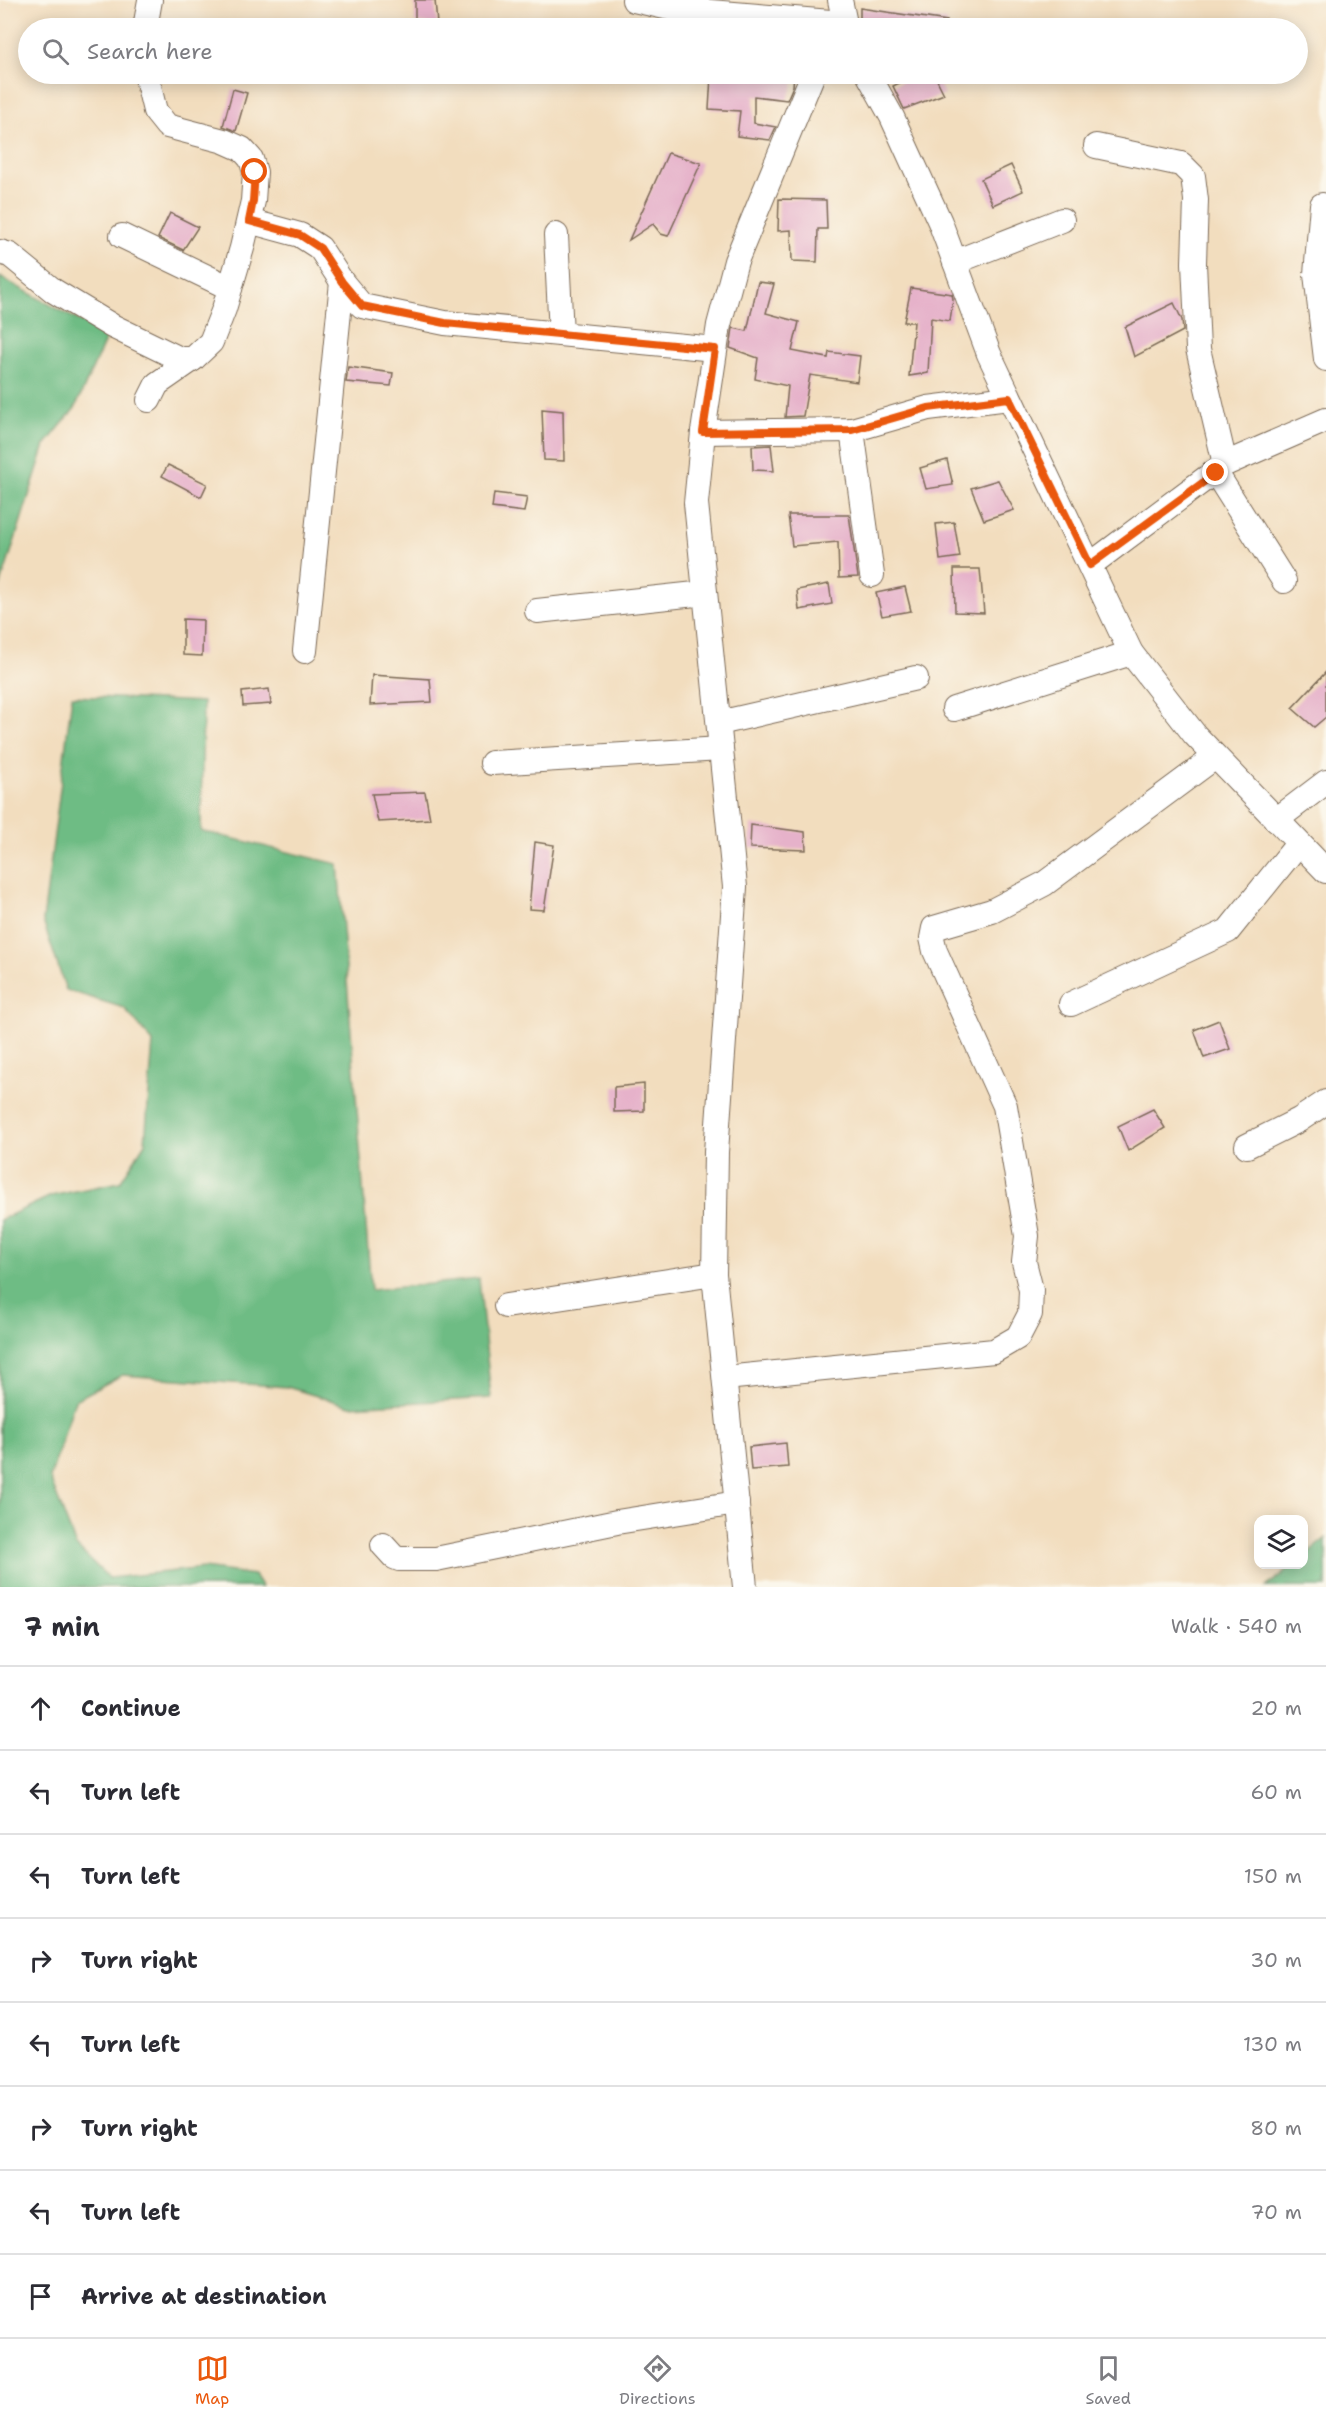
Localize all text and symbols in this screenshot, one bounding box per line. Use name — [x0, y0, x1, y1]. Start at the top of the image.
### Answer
search box — [18, 18, 1308, 84]
icon: search — [39, 35, 72, 68]
text: Search here — [87, 37, 213, 66]
route start — [241, 158, 267, 184]
route end — [1202, 459, 1228, 485]
map controls — [1254, 1515, 1308, 1569]
button: layers — [1254, 1515, 1308, 1569]
text: 7 min — [24, 1609, 100, 1644]
text: Walk · 540 m — [1171, 1613, 1302, 1639]
icon: ahead — [24, 1692, 57, 1725]
text: Continue — [81, 1694, 181, 1723]
text: 20 m — [1251, 1695, 1302, 1721]
icon: left — [24, 1776, 57, 1809]
text: Turn left — [81, 1778, 180, 1807]
text: 60 m — [1250, 1779, 1302, 1805]
icon: left — [24, 1860, 57, 1893]
text: Turn left — [81, 1862, 180, 1891]
text: 150 m — [1244, 1863, 1302, 1889]
icon: right — [24, 1944, 57, 1977]
text: Turn right — [81, 1946, 198, 1975]
text: 30 m — [1250, 1947, 1302, 1973]
icon: left — [24, 2028, 57, 2061]
text: Turn left — [81, 2030, 180, 2059]
text: 130 m — [1243, 2031, 1302, 2057]
icon: right — [24, 2112, 57, 2145]
text: Turn right — [81, 2114, 198, 2143]
text: 80 m — [1250, 2115, 1302, 2141]
icon: left — [24, 2196, 57, 2229]
text: Turn left — [81, 2198, 180, 2227]
text: 70 m — [1250, 2199, 1302, 2225]
icon: arrive — [24, 2280, 57, 2313]
text: Arrive at destination — [81, 2282, 327, 2311]
tab: Map — [195, 2352, 229, 2409]
tab: Directions — [619, 2352, 696, 2409]
tab: Saved — [1086, 2352, 1131, 2409]

